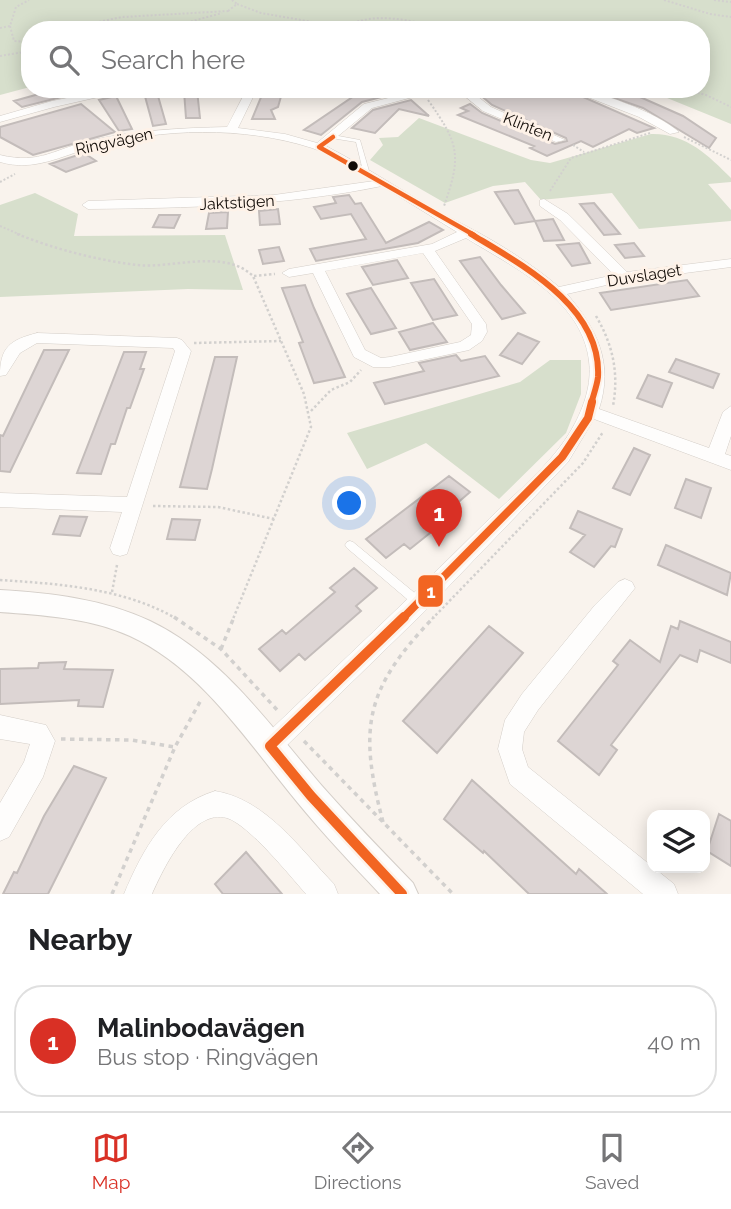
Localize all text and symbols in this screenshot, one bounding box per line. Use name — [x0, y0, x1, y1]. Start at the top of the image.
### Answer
search box — [21, 21, 710, 98]
icon: search — [45, 41, 83, 79]
text: Search here — [101, 45, 245, 75]
street label: Klinten — [500, 108, 555, 145]
street label: Ringvägen — [74, 124, 155, 159]
unlabelled marker — [346, 159, 360, 173]
street label: Jaktstigen — [199, 191, 275, 214]
street label: Duvslaget — [606, 260, 683, 291]
your location — [332, 486, 366, 520]
pin: 1 — [416, 489, 462, 547]
line badge: 1 — [417, 574, 444, 608]
text: 1 — [426, 580, 436, 602]
map controls — [647, 810, 710, 873]
button: layers — [647, 810, 710, 873]
text: Nearby — [28, 922, 132, 957]
text: Malinbodavägen — [97, 1013, 305, 1043]
text: 1 — [47, 1028, 59, 1055]
text: 40 m — [647, 1028, 701, 1055]
text: Bus stop · Ringvägen — [97, 1043, 319, 1070]
tab: Map — [92, 1129, 130, 1193]
tab: Directions — [314, 1129, 402, 1193]
tab: Saved — [585, 1129, 639, 1193]

